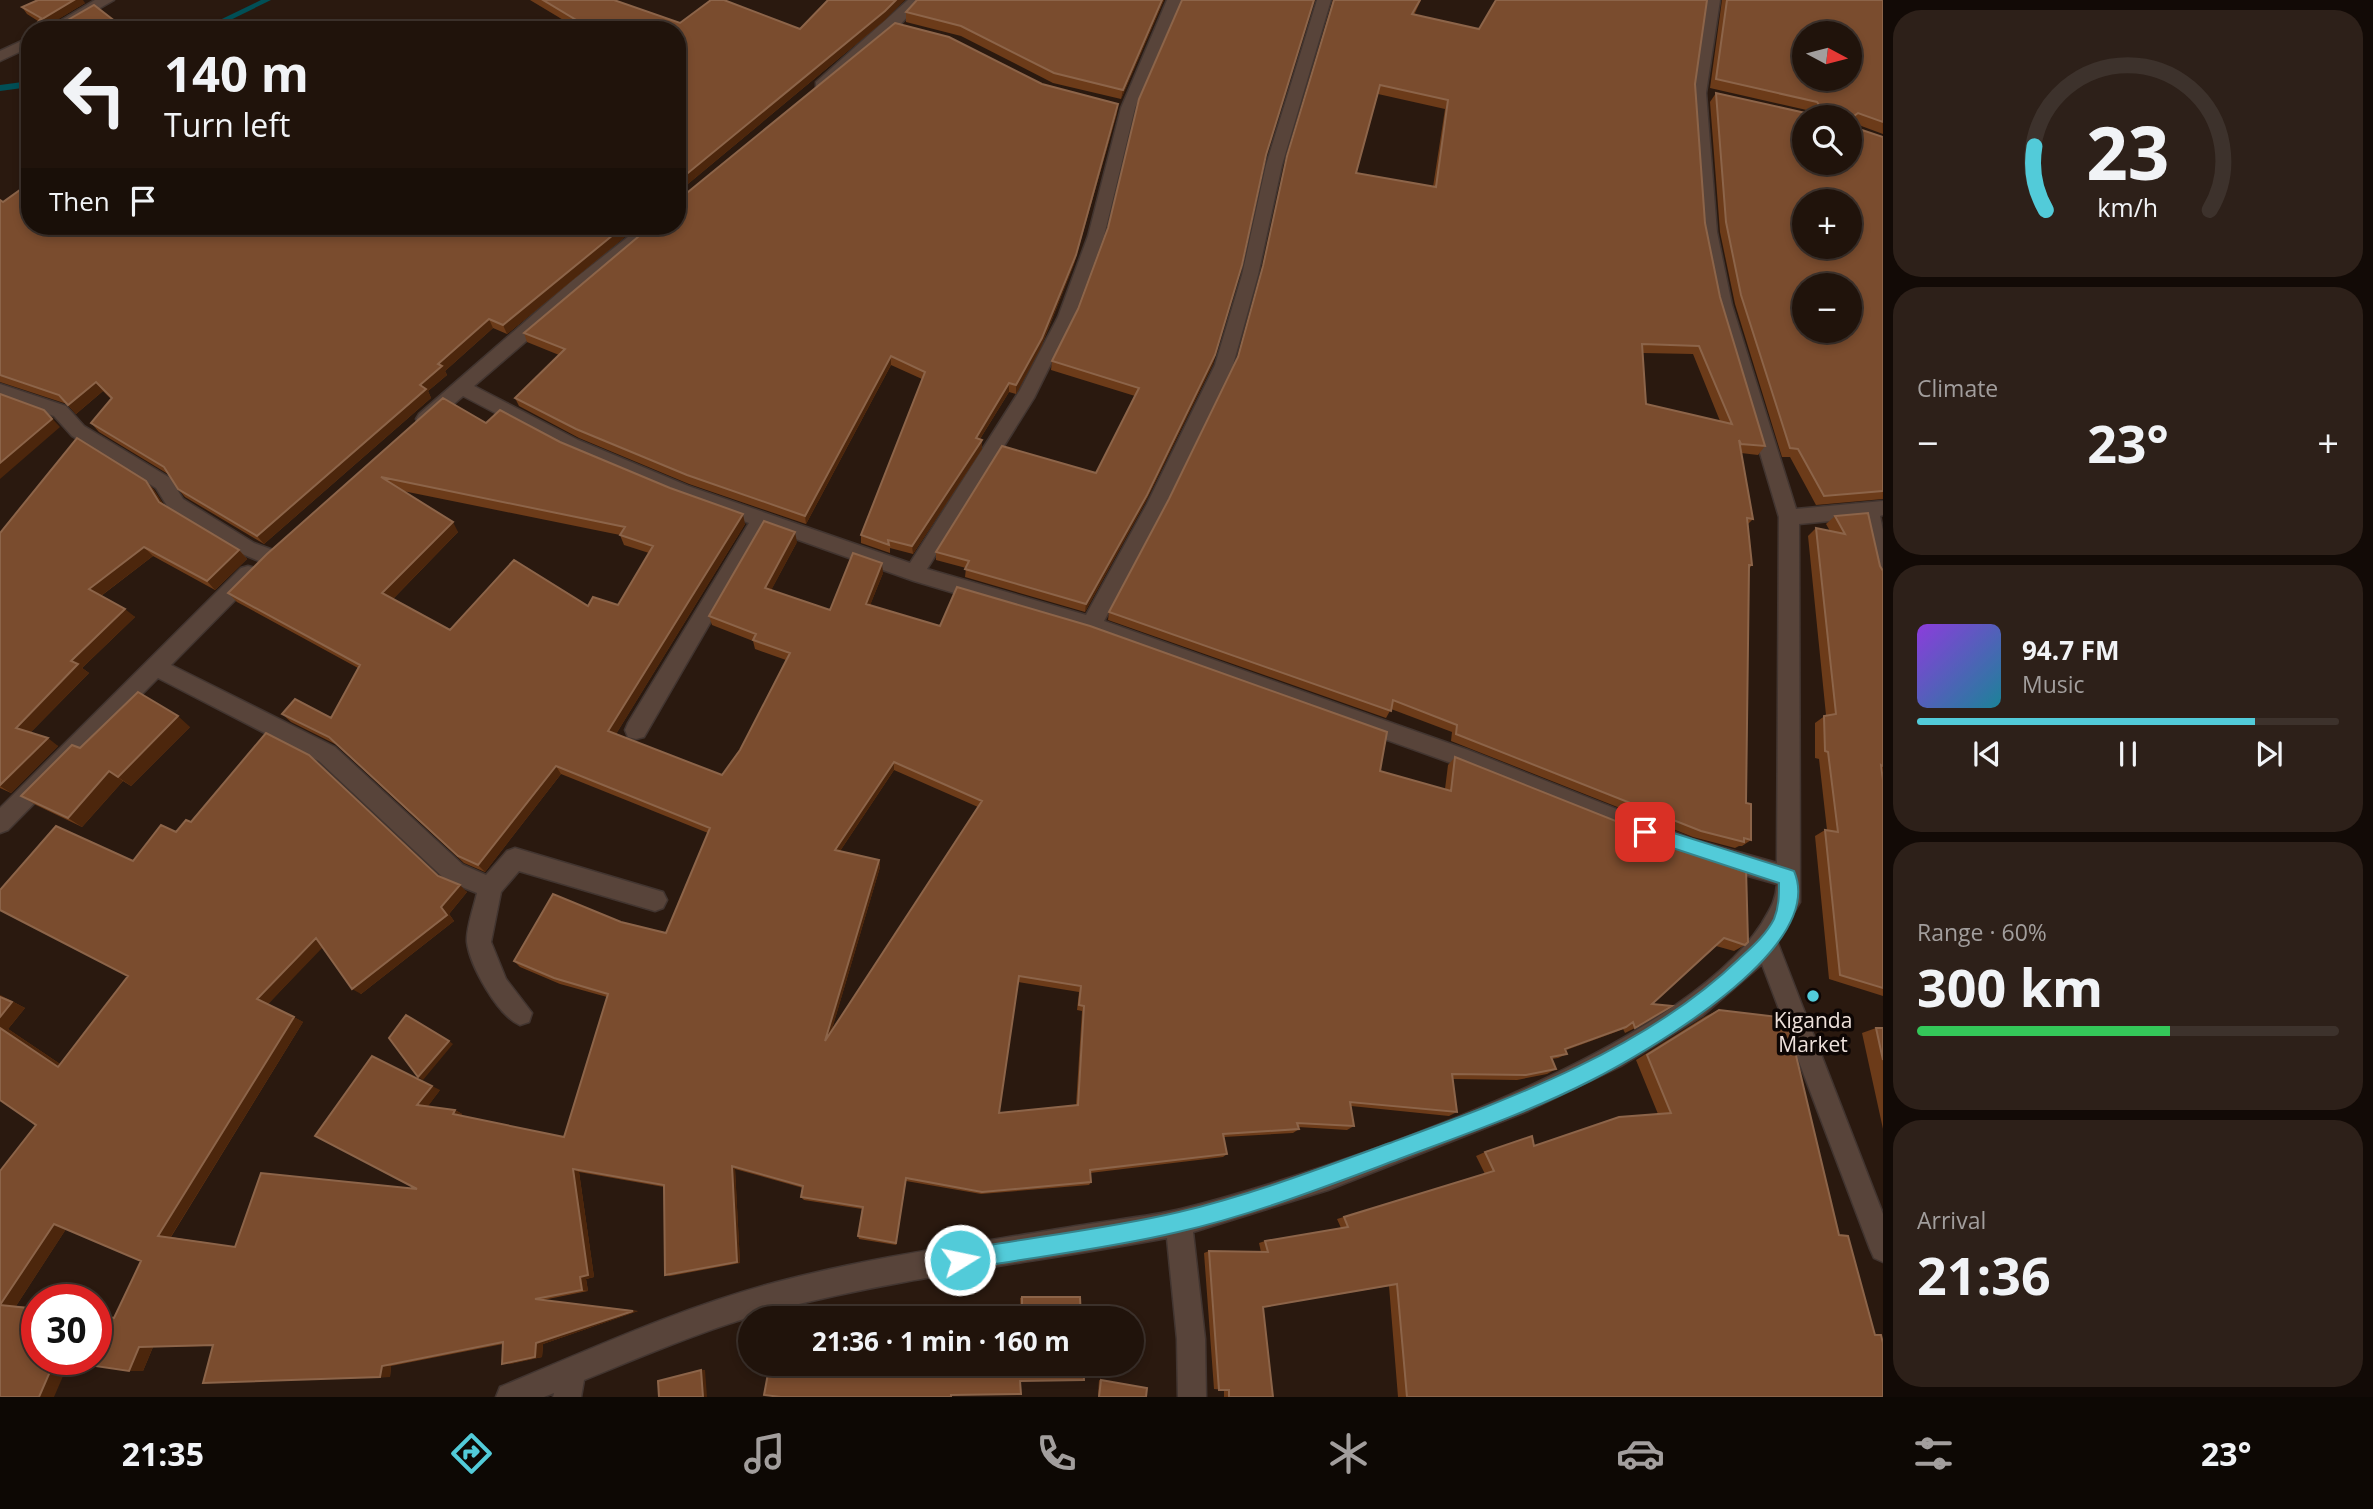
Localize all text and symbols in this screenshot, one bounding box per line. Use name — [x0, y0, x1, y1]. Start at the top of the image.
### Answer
north arrow — [1792, 21, 1862, 91]
map controls — [1792, 21, 1862, 343]
text: 140 m — [164, 40, 309, 106]
icon: left — [49, 49, 140, 140]
text: 23 — [2086, 102, 2170, 201]
text: Turn left — [164, 103, 290, 146]
button: search — [1792, 105, 1862, 175]
icon: arrive — [124, 182, 162, 220]
text: Then — [49, 183, 110, 219]
button: + — [1792, 189, 1862, 259]
text: km/h — [2098, 190, 2158, 224]
button: − — [1792, 273, 1862, 343]
text: Climate — [1917, 372, 1998, 404]
text: 23° — [2087, 407, 2169, 478]
text: − — [1917, 416, 1939, 468]
text: + — [2317, 416, 2339, 468]
text: 94.7 FM — [2022, 632, 2120, 668]
text: Music — [2022, 668, 2085, 700]
icon: previous — [1968, 735, 2006, 773]
icon: pause — [2109, 735, 2147, 773]
icon: next — [2250, 735, 2288, 773]
pin — [1615, 802, 1675, 862]
icon: arrive — [1626, 813, 1664, 851]
text: Range · 60% — [1917, 916, 2047, 948]
text: 300 km — [1917, 951, 2103, 1022]
marker: Kiganda Market — [1805, 988, 1821, 1004]
place label: Kiganda Market — [1774, 1006, 1852, 1058]
text: Arrival — [1917, 1204, 1986, 1236]
position arrow — [923, 1223, 997, 1297]
text: 21:36 — [1917, 1239, 2051, 1310]
speed limit sign: 30 — [21, 1284, 112, 1375]
text: 21:36 · 1 min · 160 m — [812, 1323, 1070, 1359]
icon: directions — [447, 1429, 496, 1478]
icon: music — [740, 1429, 789, 1478]
icon: phone — [1032, 1429, 1081, 1478]
icon: climate — [1324, 1429, 1373, 1478]
icon: car — [1616, 1429, 1665, 1478]
icon: filters — [1909, 1429, 1958, 1478]
text: 21:35 — [122, 1432, 204, 1475]
text: 23° — [2201, 1432, 2251, 1475]

